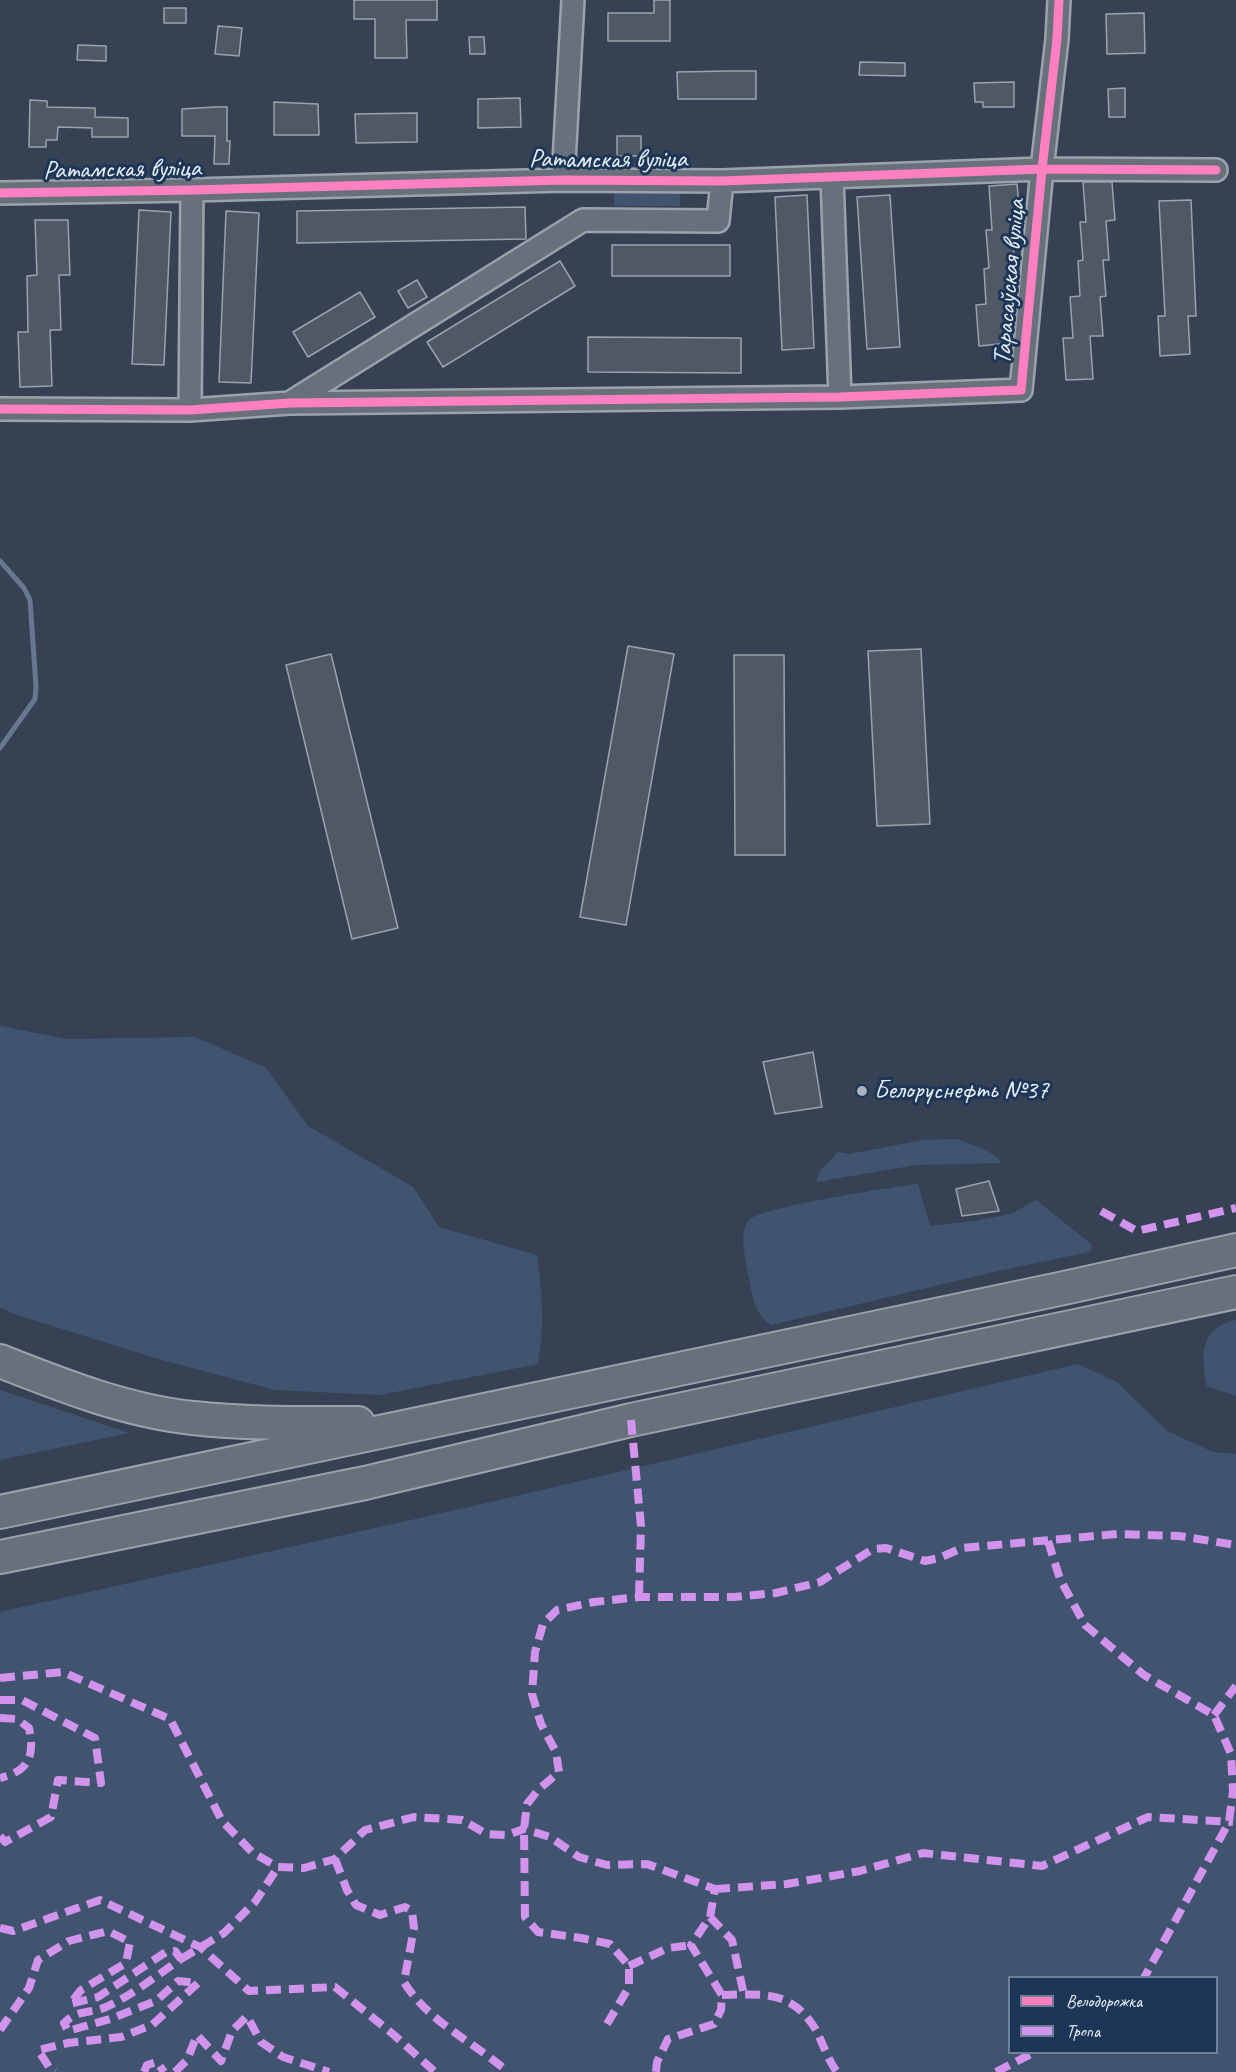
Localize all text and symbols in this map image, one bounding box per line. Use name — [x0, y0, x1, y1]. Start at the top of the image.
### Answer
street label: Ратамская вуліца — [529, 144, 687, 176]
street label: Ратамская вуліца — [43, 153, 201, 187]
street label: Тарасаўская вуліца — [987, 198, 1033, 366]
place label: Белоруснефть №37 — [874, 1075, 1049, 1107]
marker: Белоруснефть №37 — [855, 1084, 869, 1098]
legend — [1008, 1976, 1218, 2054]
text: Велодорожка — [1066, 1990, 1142, 2012]
text: Тропа — [1066, 2020, 1100, 2042]

